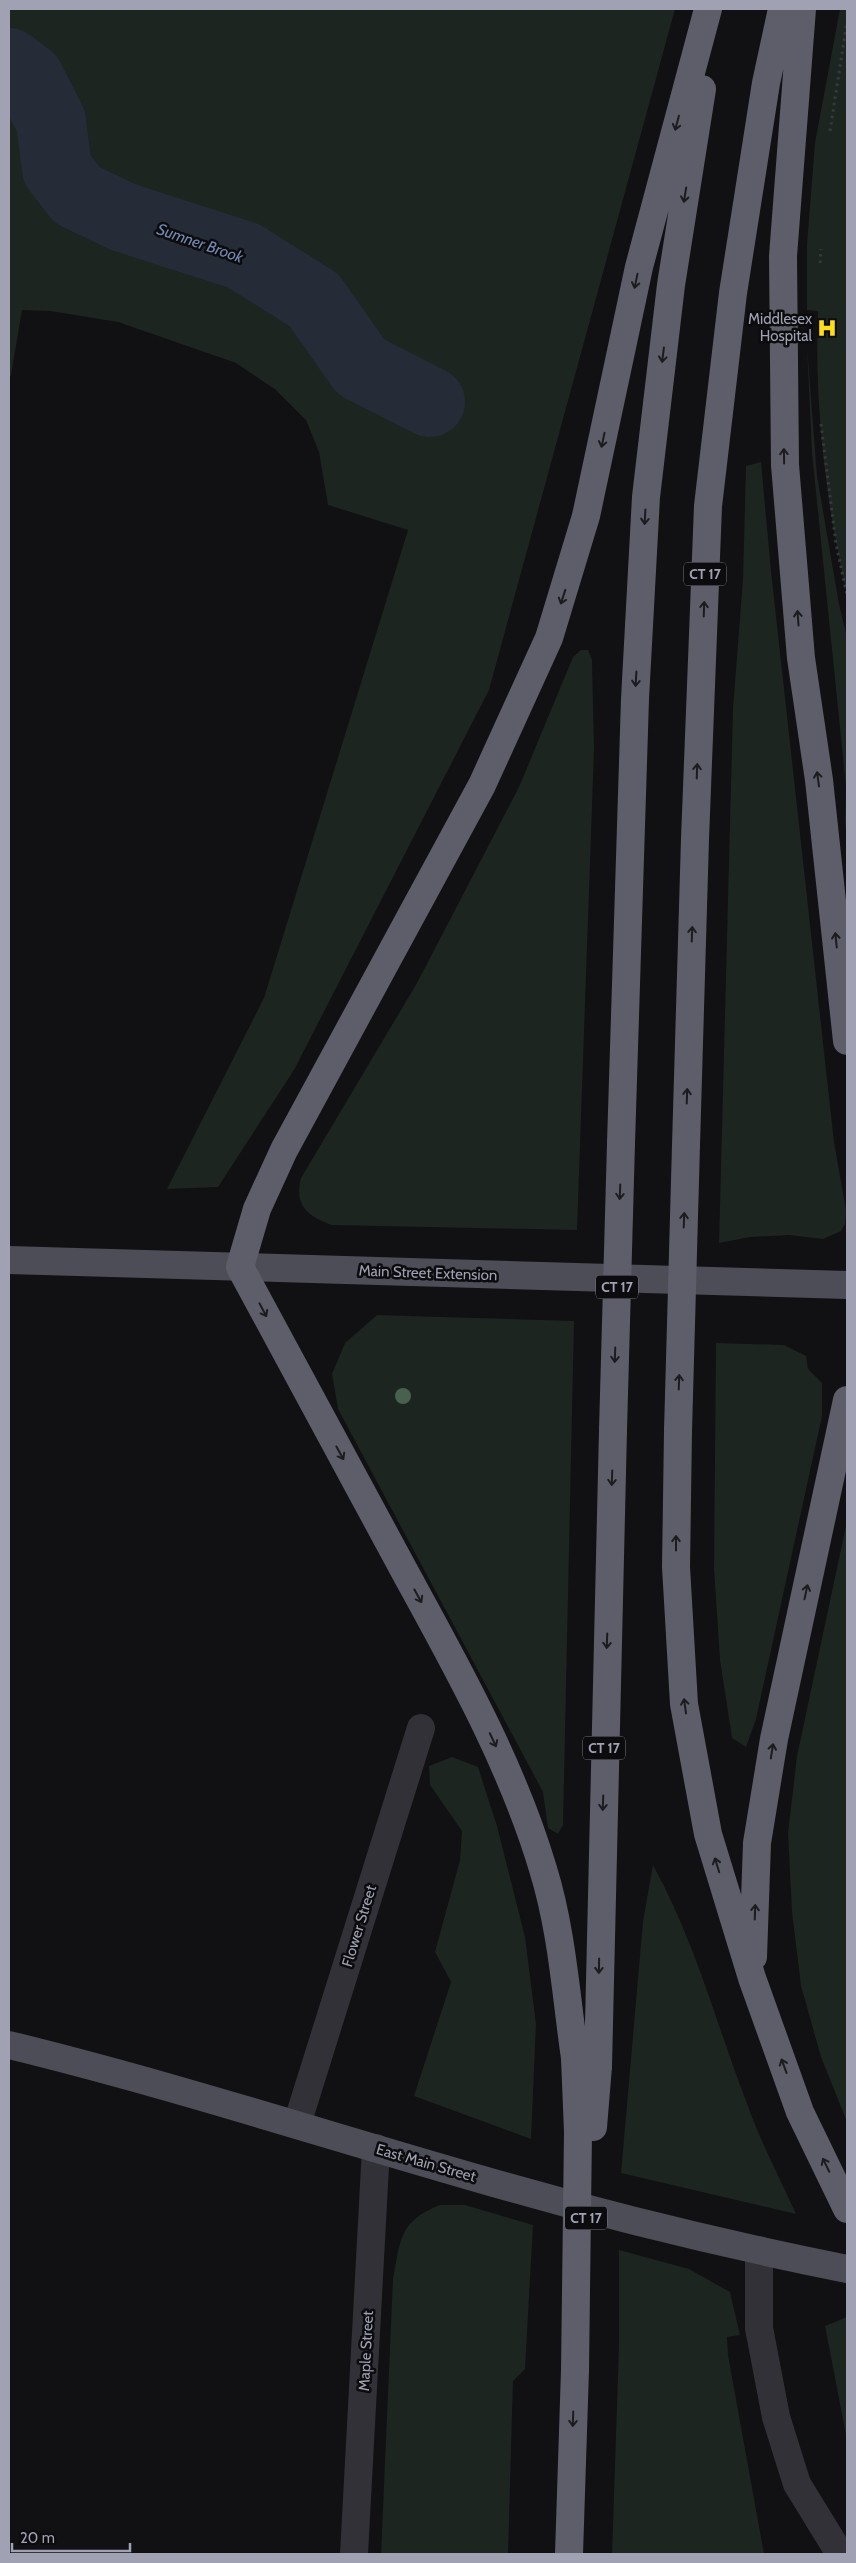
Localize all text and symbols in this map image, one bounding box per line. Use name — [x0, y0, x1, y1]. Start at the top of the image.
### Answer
one-way arrow — [671, 115, 681, 131]
one-way arrow — [680, 186, 690, 202]
water label: Sumner Brook — [154, 219, 247, 267]
one-way arrow — [631, 272, 640, 288]
place label: Middlesex Hospital — [748, 310, 812, 345]
hospital icon: Middlesex Hospital — [816, 317, 838, 339]
one-way arrow — [657, 347, 667, 363]
one-way arrow — [597, 431, 607, 447]
one-way arrow — [780, 448, 789, 464]
one-way arrow — [640, 509, 649, 525]
road number: CT 17 — [684, 562, 726, 586]
one-way arrow — [558, 589, 567, 604]
one-way arrow — [699, 601, 709, 618]
one-way arrow — [793, 610, 802, 626]
one-way arrow — [632, 671, 641, 687]
one-way arrow — [693, 764, 702, 780]
one-way arrow — [813, 771, 823, 787]
one-way arrow — [687, 926, 697, 942]
one-way arrow — [831, 933, 841, 949]
one-way arrow — [683, 1089, 692, 1105]
one-way arrow — [615, 1184, 624, 1200]
one-way arrow — [679, 1212, 689, 1228]
street label: Main Street Extension — [358, 1262, 498, 1284]
road number: CT 17 — [596, 1275, 638, 1298]
one-way arrow — [258, 1303, 268, 1318]
one-way arrow — [610, 1346, 620, 1362]
one-way arrow — [675, 1374, 684, 1390]
one-way arrow — [336, 1445, 346, 1460]
one-way arrow — [607, 1470, 617, 1486]
one-way arrow — [671, 1536, 681, 1552]
one-way arrow — [802, 1584, 811, 1600]
one-way arrow — [414, 1588, 423, 1603]
one-way arrow — [602, 1632, 612, 1649]
one-way arrow — [680, 1698, 690, 1714]
one-way arrow — [489, 1732, 499, 1747]
road number: CT 17 — [583, 1736, 625, 1760]
one-way arrow — [767, 1743, 777, 1759]
one-way arrow — [598, 1795, 607, 1811]
one-way arrow — [712, 1857, 722, 1873]
street label: Flower Street — [338, 1883, 380, 1969]
one-way arrow — [750, 1904, 759, 1920]
one-way arrow — [594, 1957, 604, 1973]
one-way arrow — [779, 2059, 788, 2074]
street label: East Main Street — [374, 2140, 478, 2186]
one-way arrow — [821, 2158, 830, 2173]
road number: CT 17 — [565, 2206, 607, 2230]
street label: Maple Street — [355, 2310, 377, 2392]
one-way arrow — [569, 2411, 578, 2427]
scale bar — [12, 2520, 130, 2552]
text: 20 m — [20, 2529, 55, 2547]

